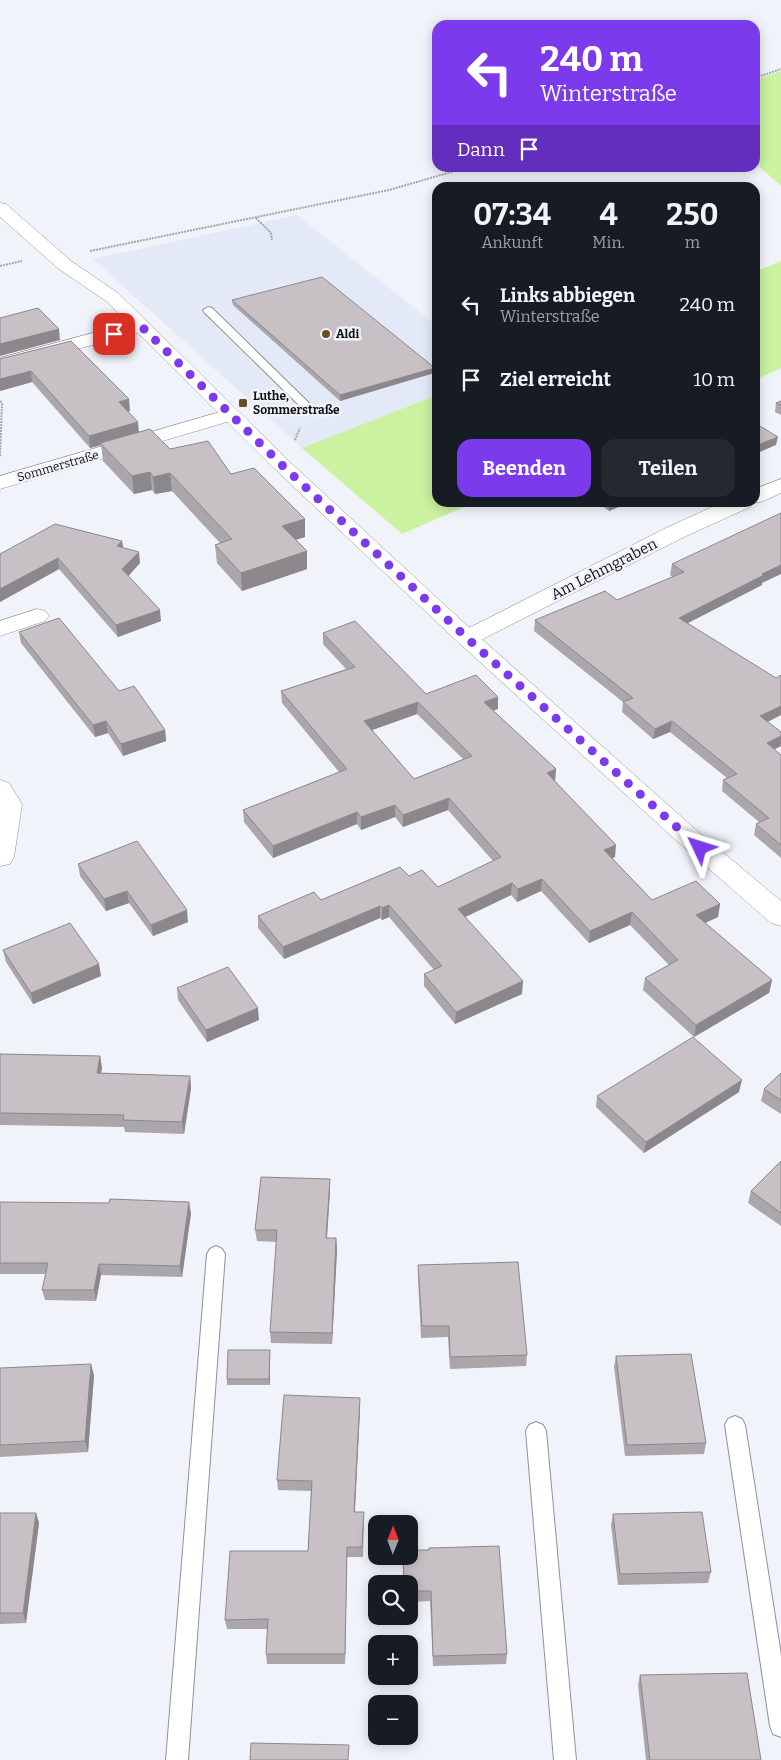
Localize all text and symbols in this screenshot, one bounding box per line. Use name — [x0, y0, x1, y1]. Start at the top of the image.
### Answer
text: 240 m — [540, 38, 643, 80]
icon: left — [457, 40, 522, 105]
text: Winterstraße — [540, 80, 677, 107]
icon: arrive — [515, 135, 543, 163]
text: Dann — [457, 138, 505, 161]
text: 07:34 — [473, 197, 551, 233]
text: 4 — [600, 197, 618, 233]
text: 250 — [666, 197, 719, 233]
text: Ankunft — [481, 233, 543, 252]
text: Min. — [592, 233, 625, 252]
text: m — [685, 233, 700, 252]
text: Links abbiegen — [500, 284, 635, 307]
icon: left — [457, 291, 485, 319]
text: 240 m — [679, 293, 735, 316]
text: Winterstraße — [500, 307, 600, 326]
pin — [93, 313, 135, 355]
icon: arrive — [100, 320, 128, 348]
place label: Aldi — [336, 327, 360, 341]
marker: Aldi — [320, 328, 332, 340]
icon: arrive — [457, 366, 485, 394]
text: Ziel erreicht — [500, 368, 611, 391]
text: 10 m — [693, 368, 735, 391]
place label: Luthe, Sommerstraße — [253, 389, 340, 417]
marker: Luthe, Sommerstraße — [237, 397, 249, 409]
button: Beenden — [457, 439, 591, 497]
button: Teilen — [601, 439, 735, 497]
street label: Sommerstraße — [16, 448, 100, 484]
street label: Am Lehmgraben — [548, 534, 660, 603]
position arrow — [673, 821, 725, 873]
north arrow — [368, 1515, 418, 1565]
map controls — [368, 1515, 418, 1745]
button: search — [368, 1575, 418, 1625]
button: + — [368, 1635, 418, 1685]
button: − — [368, 1695, 418, 1745]

